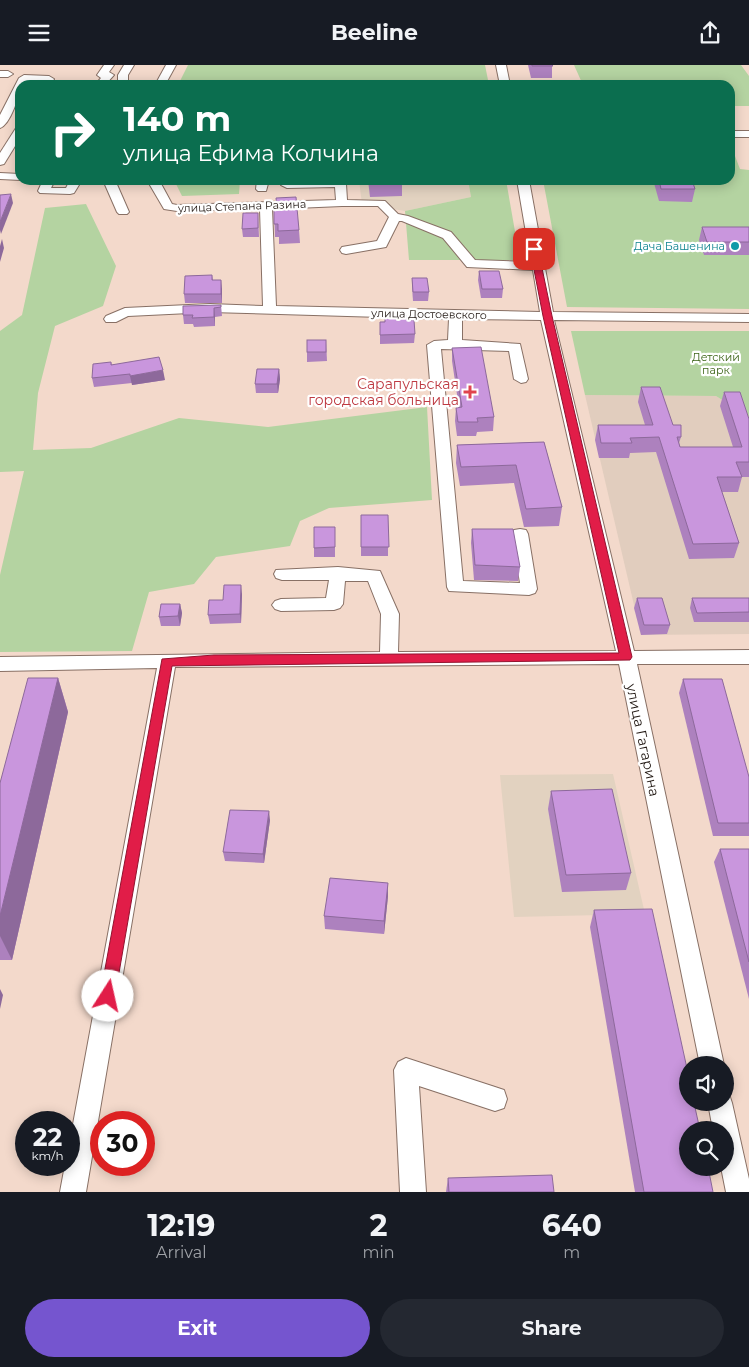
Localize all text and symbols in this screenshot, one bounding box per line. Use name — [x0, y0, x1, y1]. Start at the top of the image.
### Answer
icon: menu — [25, 19, 53, 47]
text: Beeline — [331, 19, 418, 46]
icon: share — [696, 19, 724, 47]
text: 140 m — [123, 97, 231, 140]
icon: right — [40, 100, 105, 165]
text: улица Ефима Колчина — [123, 140, 379, 167]
street label: улица Степана Разина — [177, 197, 306, 215]
pin — [513, 228, 555, 270]
icon: arrive — [520, 235, 548, 263]
place label: Дача Башенина — [634, 239, 725, 253]
marker: Дача Башенина — [729, 240, 741, 252]
street label: улица Достоевского — [370, 306, 487, 322]
park label: Детский парк — [692, 350, 740, 377]
place label: Сарапульская городская больница — [308, 375, 459, 409]
marker: Сарапульская городская больница — [463, 385, 477, 399]
street label: улица Гагарина — [622, 681, 664, 798]
position arrow — [81, 969, 133, 1021]
map controls — [679, 1056, 734, 1176]
button: sound — [679, 1056, 734, 1111]
speed limit sign: 30 — [90, 1111, 155, 1176]
button: search — [679, 1121, 734, 1176]
text: 22 — [33, 1122, 62, 1152]
text: km/h — [31, 1148, 64, 1163]
text: 12:19 — [147, 1207, 215, 1244]
text: 2 — [370, 1207, 387, 1244]
text: 640 — [542, 1207, 602, 1244]
text: Arrival — [156, 1243, 206, 1262]
text: min — [362, 1243, 395, 1262]
text: m — [563, 1243, 580, 1262]
button: Exit — [25, 1299, 370, 1357]
button: Share — [380, 1299, 724, 1357]

